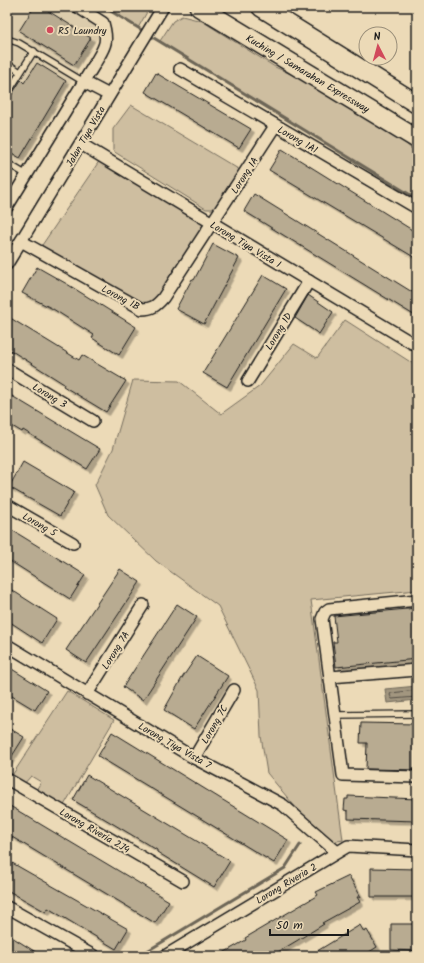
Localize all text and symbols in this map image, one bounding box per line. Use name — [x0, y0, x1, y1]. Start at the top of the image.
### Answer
place label: RS Laundry — [58, 23, 107, 39]
marker: RS Laundry — [45, 25, 55, 35]
north arrow — [358, 26, 398, 66]
text: N — [373, 28, 382, 46]
street label: Kuching / Samarahan Expressway — [243, 30, 373, 117]
street label: Jalan Tiya Vista — [62, 103, 110, 170]
street label: Lorong 1A1 — [274, 122, 321, 158]
street label: Lorong 1A — [227, 154, 263, 197]
street label: Lorong Tiya Vista 1 — [207, 217, 284, 273]
street label: Lorong 1B — [98, 281, 143, 315]
street label: Lorong 1D — [261, 309, 297, 353]
street label: Lorong 3 — [29, 379, 70, 413]
street label: Lorong 5 — [19, 509, 60, 541]
street label: Lorong 7A — [98, 628, 134, 673]
street label: Lorong 7C — [197, 702, 232, 747]
street label: Lorong Tiya Vista 7 — [135, 718, 214, 774]
street label: Lorong Riveria 2J4 — [56, 804, 133, 858]
street label: Lorong Riveria 2 — [253, 859, 320, 908]
scale bar — [270, 911, 348, 937]
text: 50 m — [276, 916, 303, 935]

